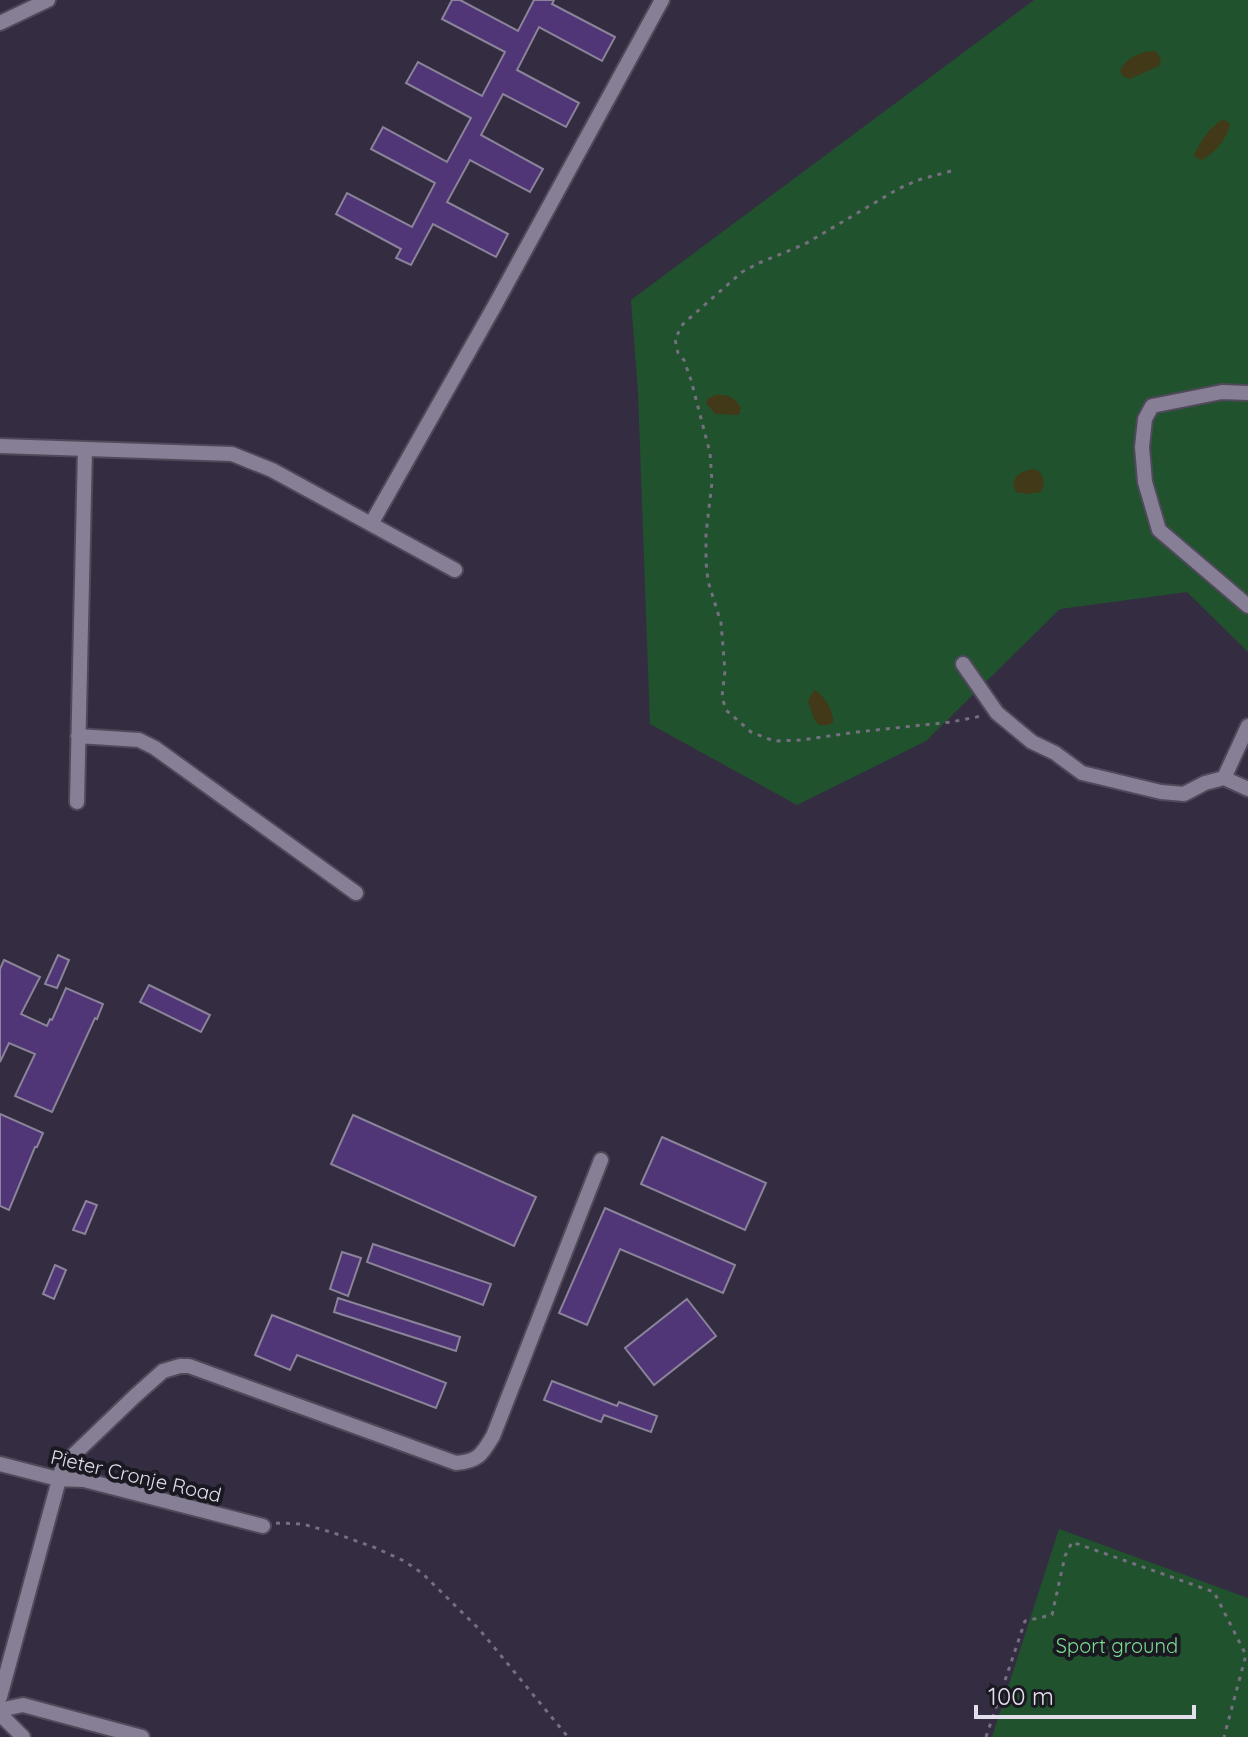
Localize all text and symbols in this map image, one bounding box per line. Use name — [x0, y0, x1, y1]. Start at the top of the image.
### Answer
street label: Pieter Cronje Road — [48, 1444, 224, 1507]
park label: Sport ground — [1056, 1633, 1178, 1658]
scale bar — [976, 1669, 1194, 1719]
text: 100 m — [988, 1681, 1054, 1711]

